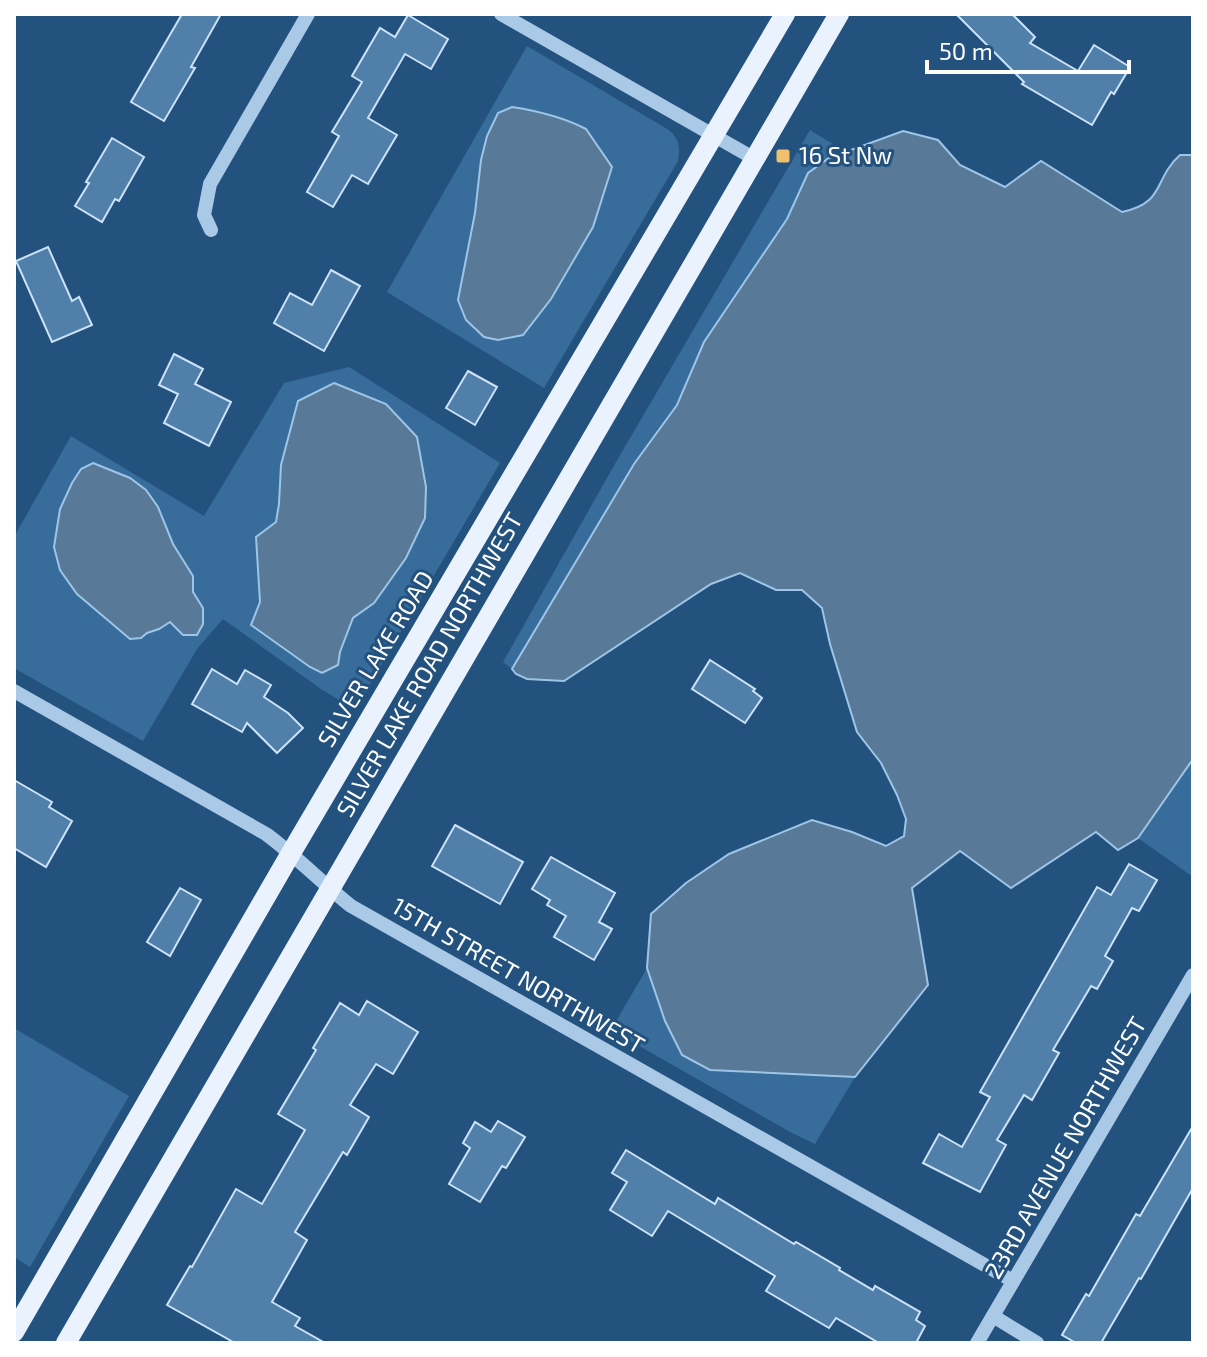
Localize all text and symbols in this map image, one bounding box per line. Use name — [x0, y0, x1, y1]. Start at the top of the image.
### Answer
scale bar — [927, 24, 1129, 74]
text: 50 m — [939, 36, 993, 65]
place label: 16 St Nw — [799, 140, 892, 169]
marker: 16 St Nw — [774, 147, 792, 165]
street label: SILVER LAKE ROAD NORTHWEST — [330, 507, 528, 822]
street label: SILVER LAKE ROAD — [311, 565, 439, 751]
street label: 15TH STREET NORTHWEST — [387, 890, 650, 1059]
street label: 23RD AVENUE NORTHWEST — [978, 1011, 1152, 1283]

